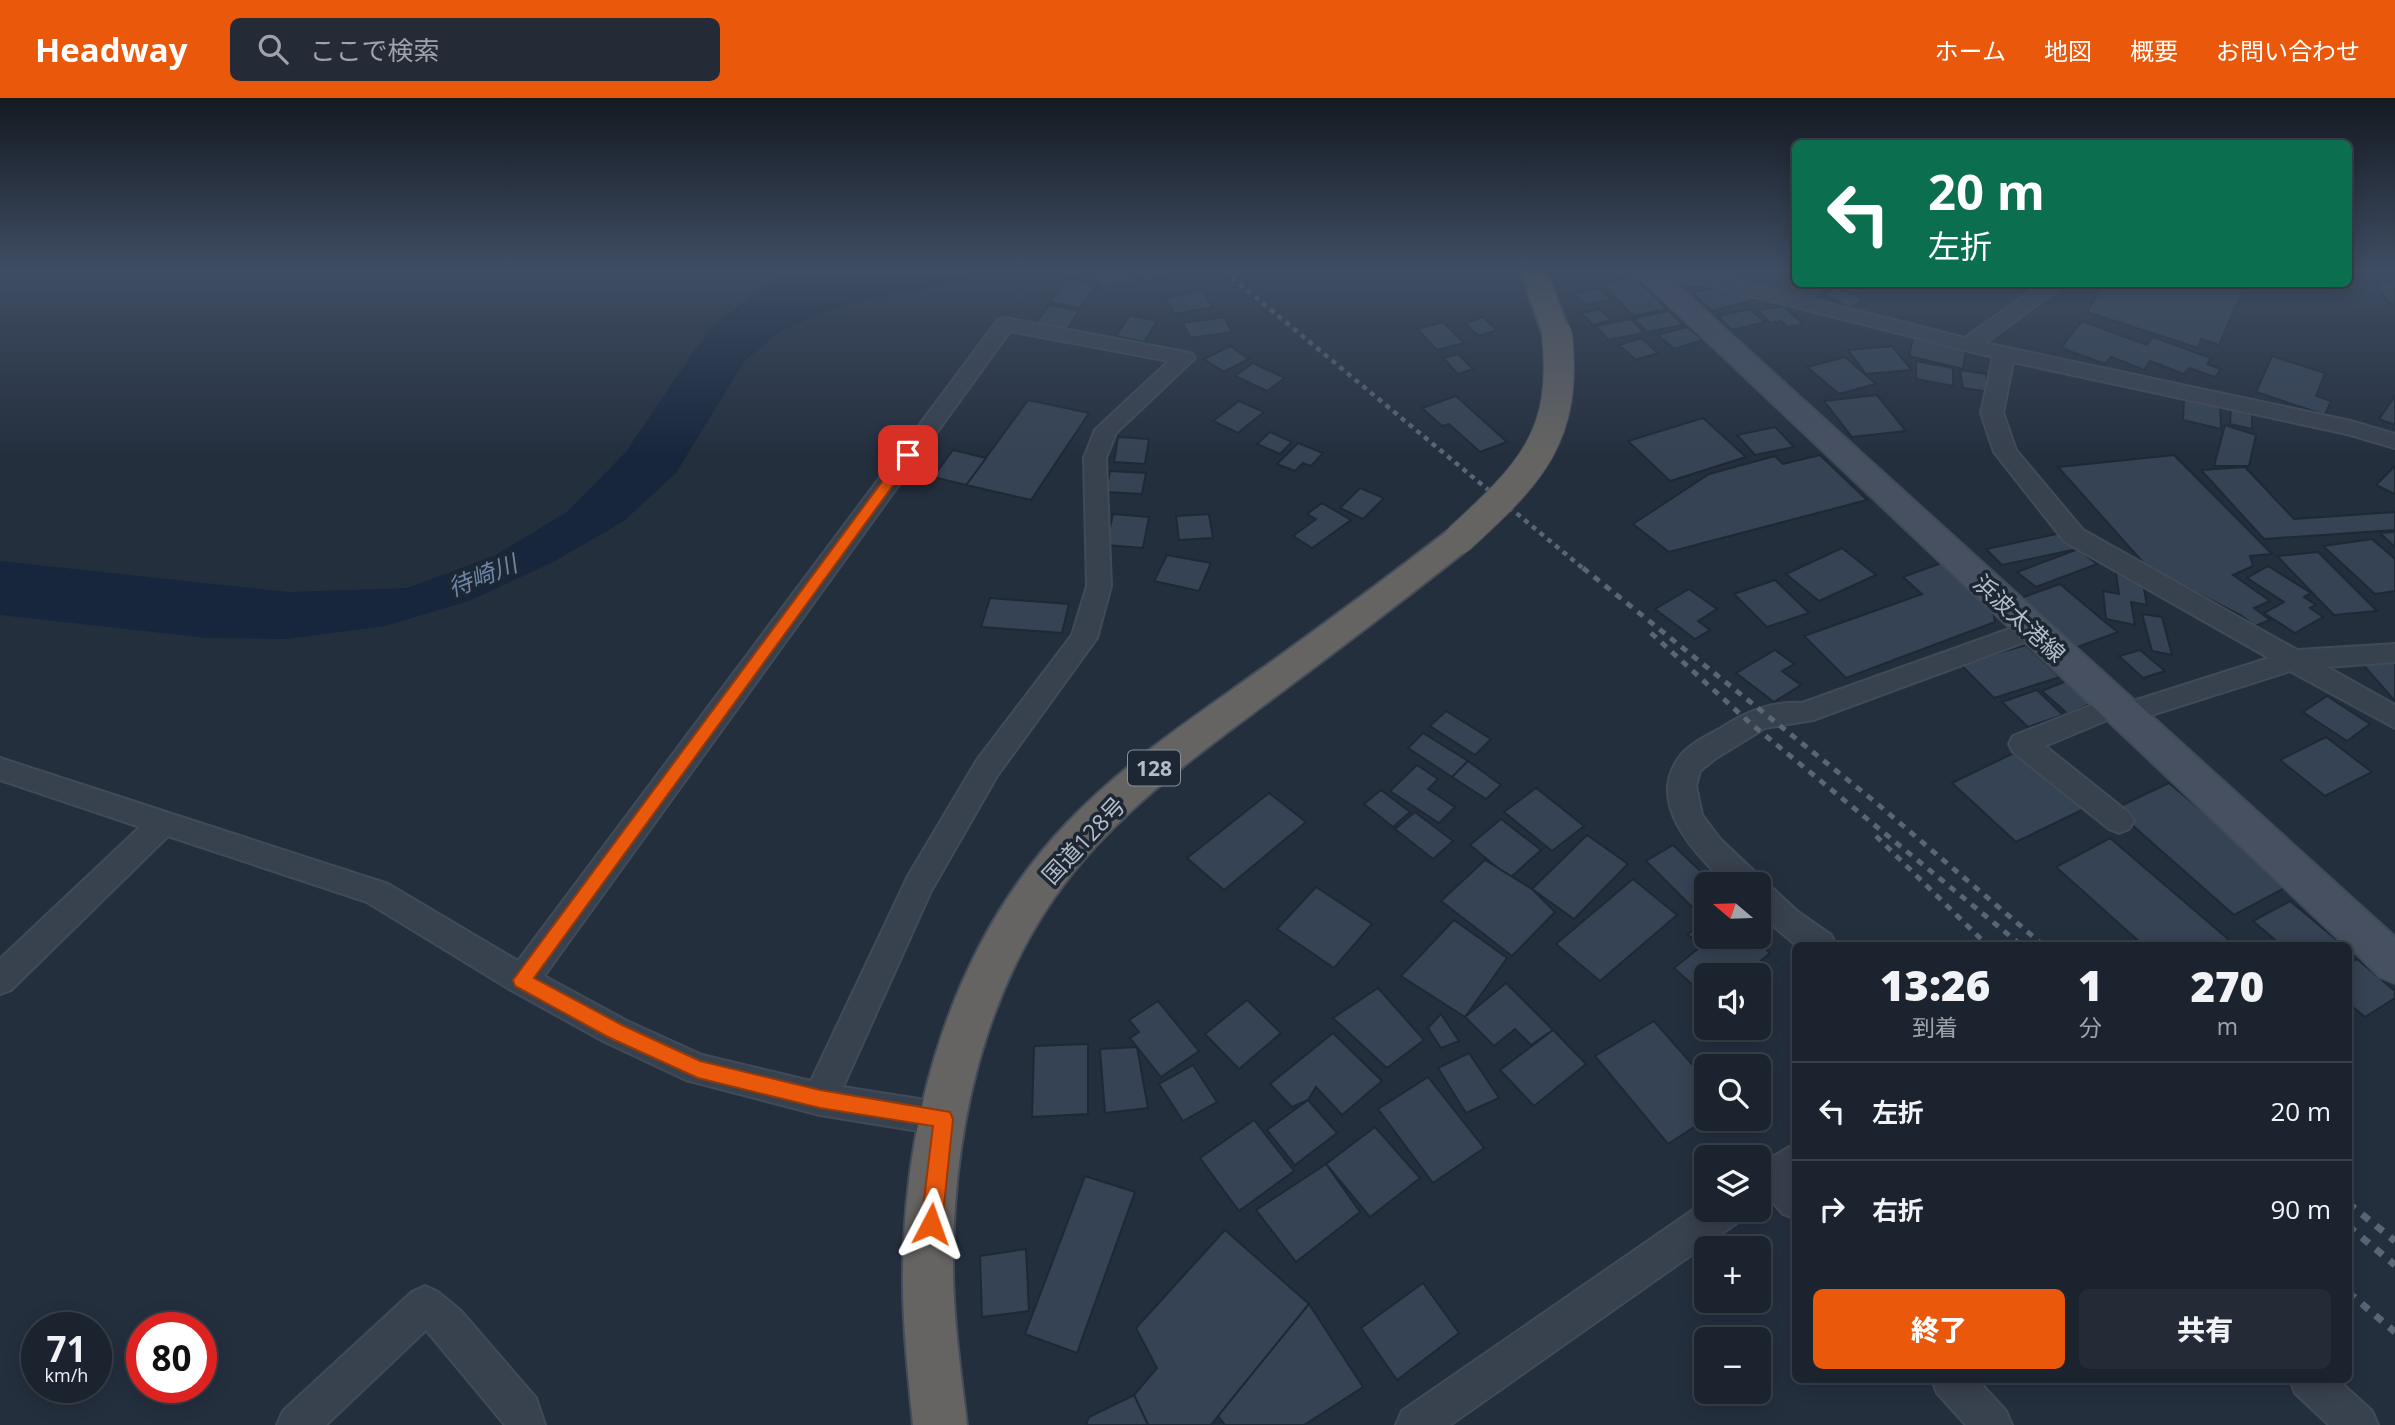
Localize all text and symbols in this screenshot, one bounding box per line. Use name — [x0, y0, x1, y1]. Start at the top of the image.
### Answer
search box — [230, 18, 720, 81]
text: Headway — [35, 27, 188, 72]
icon: search — [254, 30, 292, 68]
text: ここで検索 — [310, 32, 440, 68]
text: ホーム — [1935, 34, 2006, 67]
text: 地図 — [2044, 34, 2092, 67]
text: 概要 — [2130, 34, 2178, 67]
text: お問い合わせ — [2216, 34, 2360, 67]
text: 20 m — [1928, 158, 2045, 224]
icon: left — [1813, 168, 1904, 259]
text: 左折 — [1928, 224, 1992, 267]
pin — [878, 425, 938, 485]
icon: arrive — [889, 436, 927, 474]
water label: 待崎川 — [442, 545, 524, 604]
street label: 浜波太港線 — [1967, 567, 2073, 669]
road number: 128 — [1128, 750, 1180, 786]
street label: 国道128号 — [1034, 789, 1132, 891]
north arrow — [1694, 872, 1771, 948]
map controls — [1694, 872, 1771, 1404]
text: 13:26 — [1880, 956, 1990, 1013]
text: 1 — [2078, 956, 2103, 1013]
text: 270 — [2190, 957, 2264, 1014]
button: sound — [1694, 963, 1771, 1040]
text: m — [2217, 1010, 2238, 1042]
text: 到着 — [1912, 1011, 1958, 1043]
text: 分 — [2079, 1011, 2102, 1043]
button: search — [1694, 1054, 1771, 1131]
icon: left — [1813, 1092, 1851, 1130]
text: 20 m — [2270, 1093, 2331, 1129]
text: 左折 — [1872, 1094, 1924, 1130]
button: layers — [1694, 1145, 1771, 1222]
position arrow — [894, 1187, 968, 1261]
icon: right — [1813, 1190, 1851, 1228]
text: 90 m — [2270, 1191, 2331, 1227]
text: 右折 — [1872, 1192, 1924, 1228]
button: + — [1694, 1236, 1771, 1313]
button: 終了 — [1813, 1289, 2065, 1369]
button: 共有 — [2079, 1289, 2331, 1369]
speed limit sign: 80 — [126, 1312, 217, 1403]
text: 71 — [46, 1325, 87, 1372]
button: − — [1694, 1327, 1771, 1404]
text: km/h — [45, 1363, 88, 1387]

